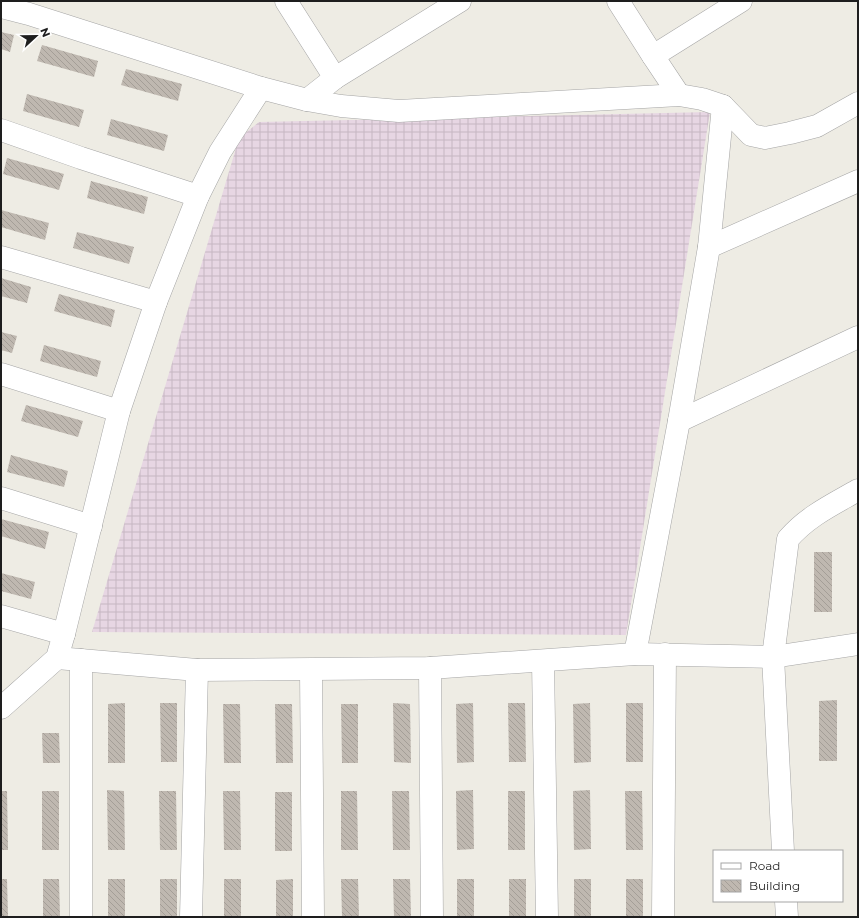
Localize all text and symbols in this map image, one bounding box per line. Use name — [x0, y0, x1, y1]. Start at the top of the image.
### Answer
north arrow — [16, 16, 56, 56]
text: N — [37, 26, 53, 39]
legend — [713, 850, 843, 902]
text: Road — [749, 858, 780, 873]
text: Building — [749, 878, 800, 893]

